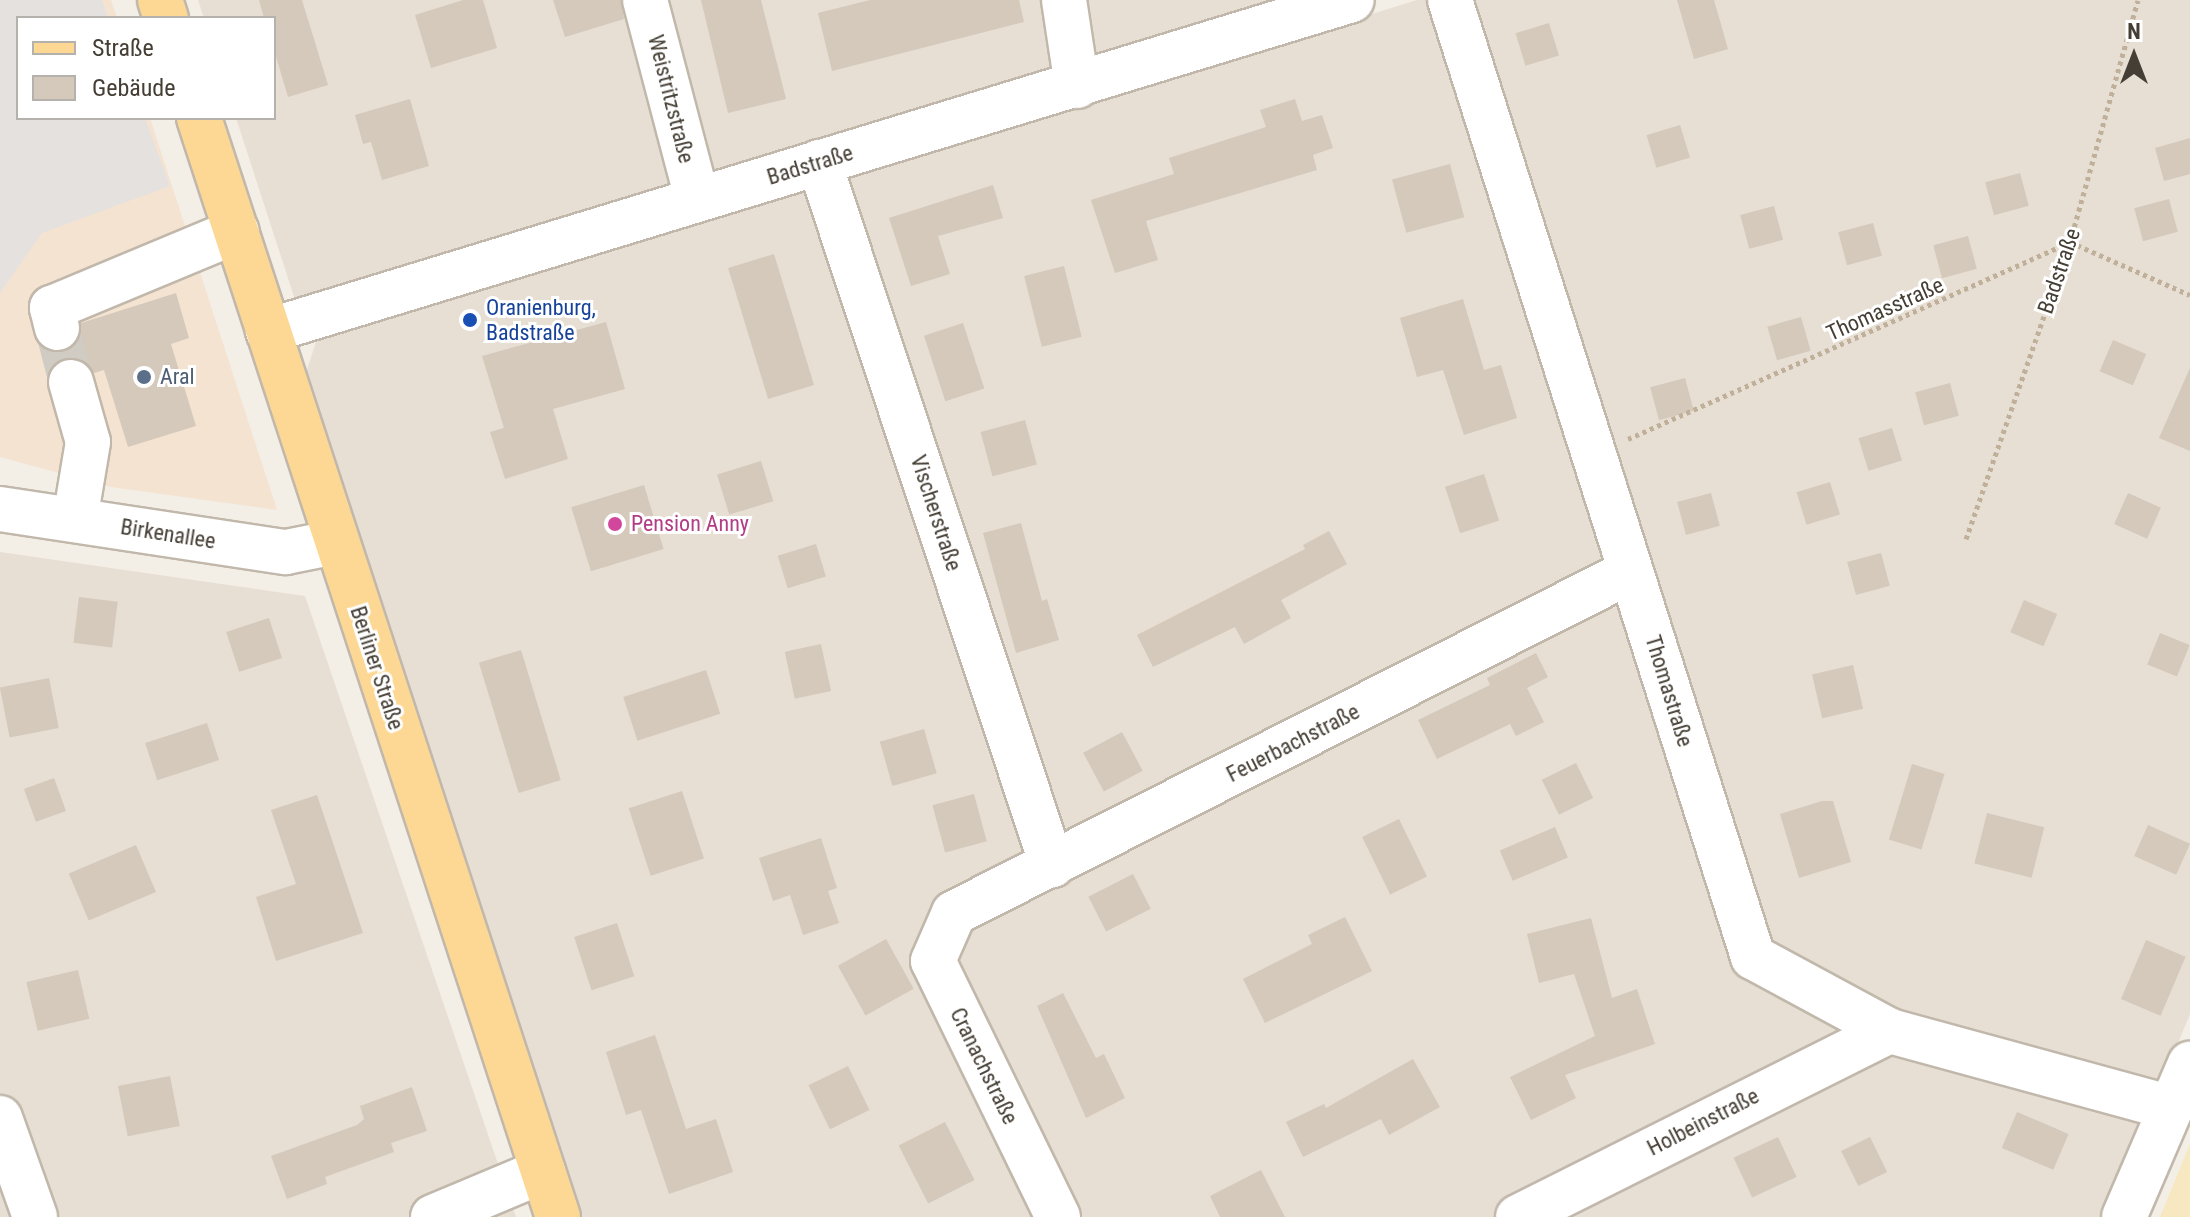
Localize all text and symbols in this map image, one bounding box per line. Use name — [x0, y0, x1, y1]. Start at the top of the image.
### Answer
legend — [16, 16, 276, 120]
north arrow — [2094, 16, 2174, 96]
text: N — [2127, 19, 2141, 44]
street label: Weistritzstraße — [642, 32, 700, 166]
text: Straße — [92, 34, 154, 62]
text: Gebäude — [92, 74, 176, 102]
street label: Badstraße — [764, 139, 856, 191]
street label: Badstraße — [2032, 225, 2086, 317]
street label: Thomasstraße — [1822, 271, 1948, 347]
place label: Oranienburg, Badstraße — [486, 294, 596, 346]
marker: Oranienburg, Badstraße — [461, 311, 479, 329]
place label: Aral — [160, 364, 195, 390]
marker: Aral — [135, 368, 153, 386]
street label: Vischerstraße — [905, 452, 967, 574]
place label: Pension Anny — [631, 511, 749, 537]
street label: Birkenallee — [119, 513, 217, 555]
marker: Pension Anny — [606, 515, 624, 533]
street label: Berliner Straße — [345, 603, 409, 733]
street label: Thomastraße — [1640, 632, 1698, 750]
street label: Feuerbachstraße — [1222, 698, 1364, 788]
street label: Cranachstraße — [944, 1003, 1024, 1129]
street label: Holbeinstraße — [1643, 1083, 1763, 1161]

